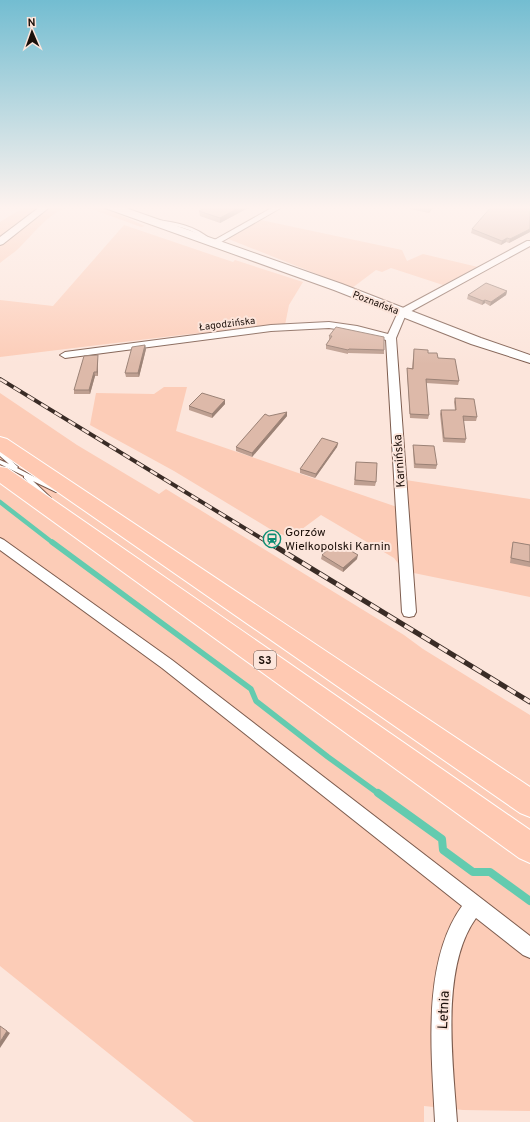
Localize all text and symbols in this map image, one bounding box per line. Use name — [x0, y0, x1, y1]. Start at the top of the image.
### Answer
north arrow — [12, 12, 52, 52]
text: N — [27, 16, 36, 30]
street label: Poznańska — [350, 289, 400, 318]
street label: Łagodzińska — [199, 315, 256, 334]
street label: Karnińska — [390, 434, 410, 488]
place label: Gorzów Wielkopolski Karnin — [285, 525, 390, 555]
station icon: Gorzów Wielkopolski Karnin — [262, 529, 282, 549]
road number: S3 — [254, 651, 276, 669]
street label: Letnia — [435, 990, 454, 1030]

